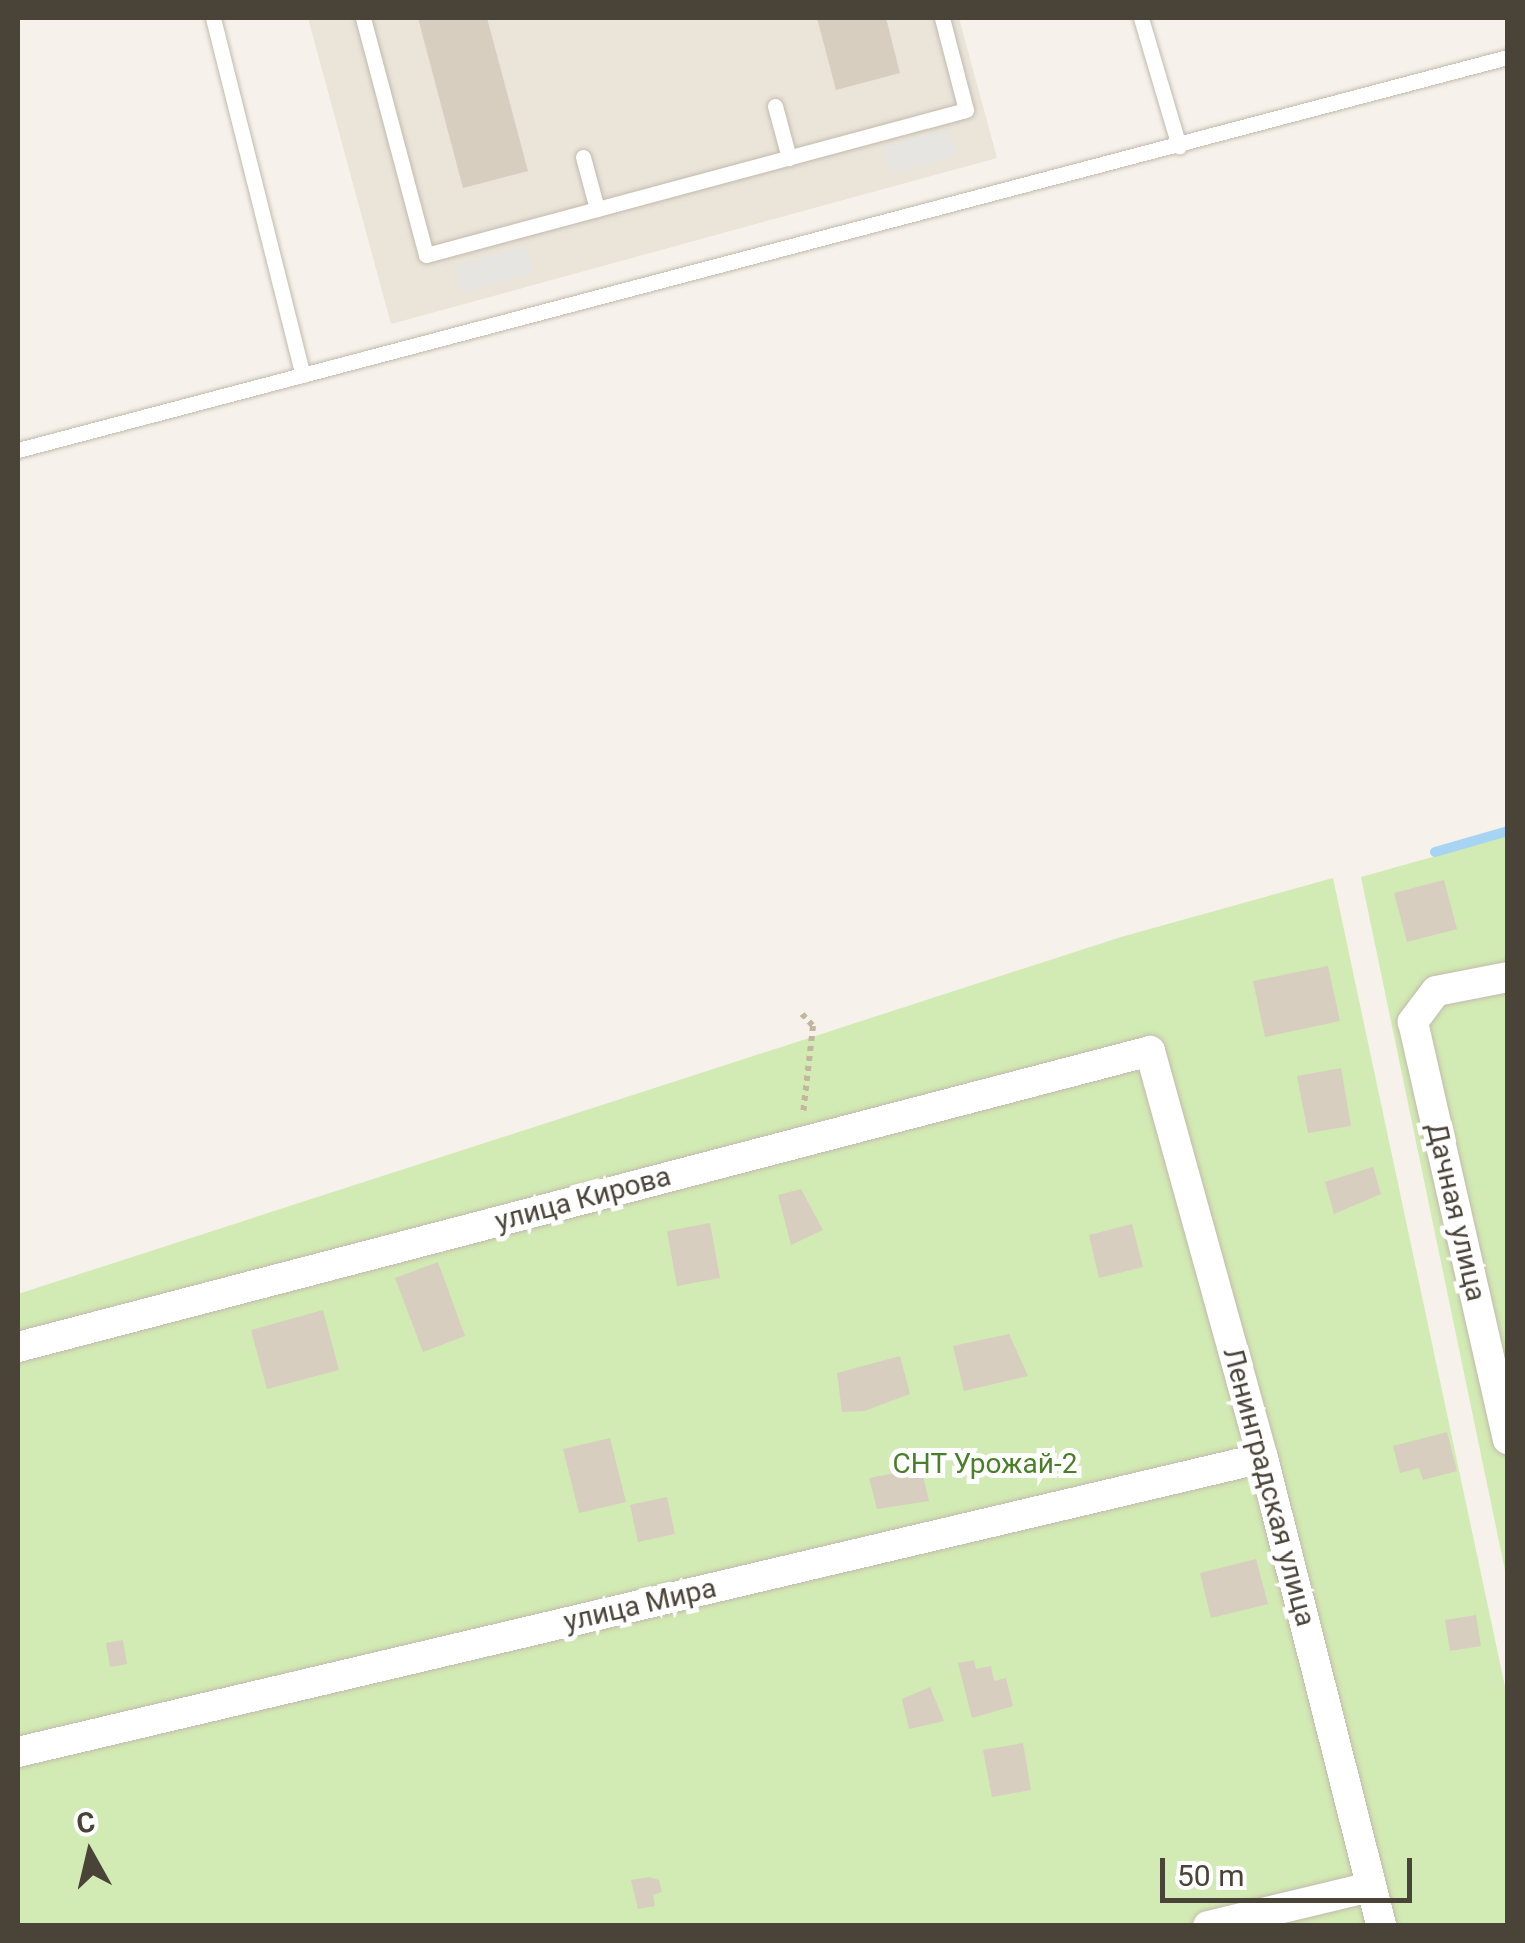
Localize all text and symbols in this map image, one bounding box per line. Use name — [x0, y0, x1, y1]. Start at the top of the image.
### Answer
street label: Дачная улица — [1419, 1120, 1493, 1304]
street label: улица Кирова — [491, 1159, 675, 1239]
street label: Ленинградская улица — [1216, 1344, 1322, 1630]
park label: СНТ Урожай-2 — [892, 1447, 1078, 1481]
street label: улица Мира — [561, 1571, 719, 1639]
north arrow — [40, 1803, 140, 1903]
text: С — [74, 1805, 97, 1840]
scale bar — [1165, 1838, 1418, 1900]
text: 50 m — [1177, 1858, 1244, 1893]

